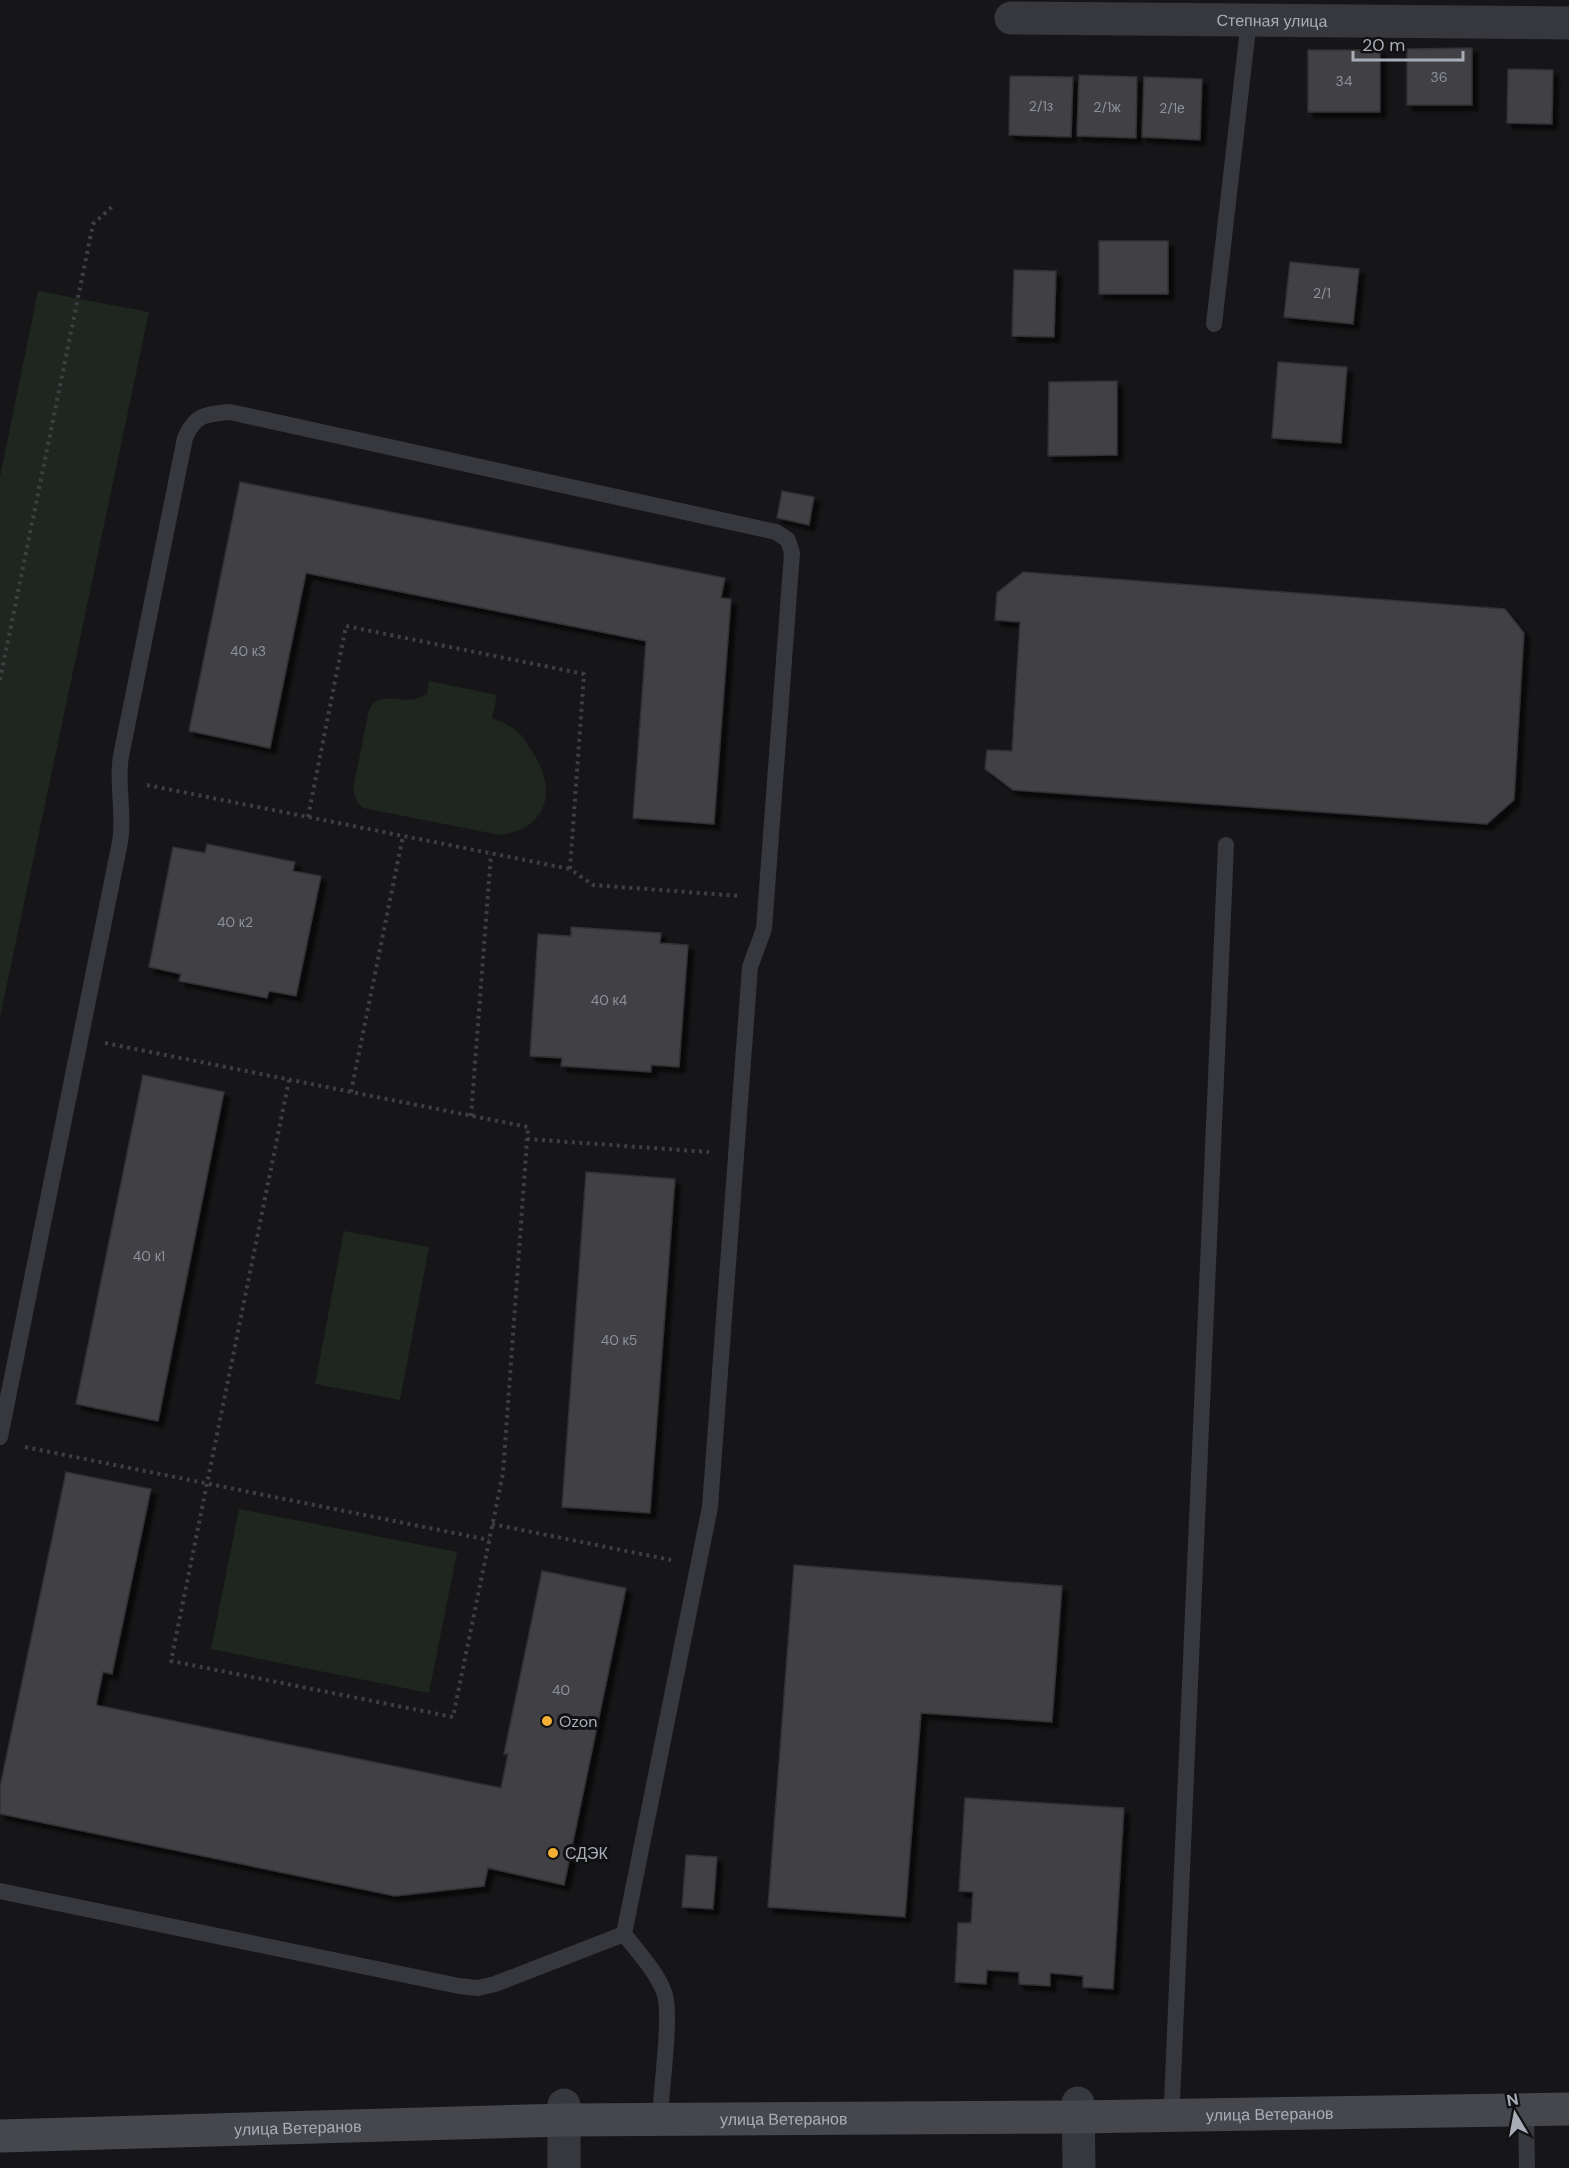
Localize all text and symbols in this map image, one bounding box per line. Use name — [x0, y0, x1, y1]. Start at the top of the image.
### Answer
street label: Степная улица — [1216, 9, 1328, 31]
scale bar — [1353, 24, 1462, 62]
text: 20 m — [1362, 33, 1405, 57]
house number: 36 — [1430, 68, 1448, 86]
house number: 34 — [1336, 72, 1353, 90]
house number: 2/1з — [1029, 97, 1053, 115]
house number: 2/1ж — [1093, 98, 1121, 116]
house number: 2/1е — [1159, 99, 1185, 117]
house number: 2/1 — [1313, 284, 1331, 302]
house number: 40 к3 — [230, 642, 266, 660]
house number: 40 к2 — [217, 913, 253, 931]
house number: 40 к4 — [591, 991, 628, 1009]
house number: 40 к1 — [133, 1247, 165, 1265]
house number: 40 к5 — [601, 1331, 637, 1349]
house number: 40 — [552, 1681, 570, 1699]
place label: Ozon — [559, 1711, 597, 1732]
marker: Ozon — [540, 1714, 554, 1728]
place label: СДЭК — [565, 1843, 609, 1864]
marker: СДЭК — [546, 1846, 560, 1860]
north arrow — [1485, 2084, 1545, 2144]
text: N — [1505, 2088, 1520, 2111]
street label: улица Ветеранов — [1206, 2102, 1334, 2125]
street label: улица Ветеранов — [720, 2108, 848, 2130]
street label: улица Ветеранов — [234, 2115, 362, 2140]

